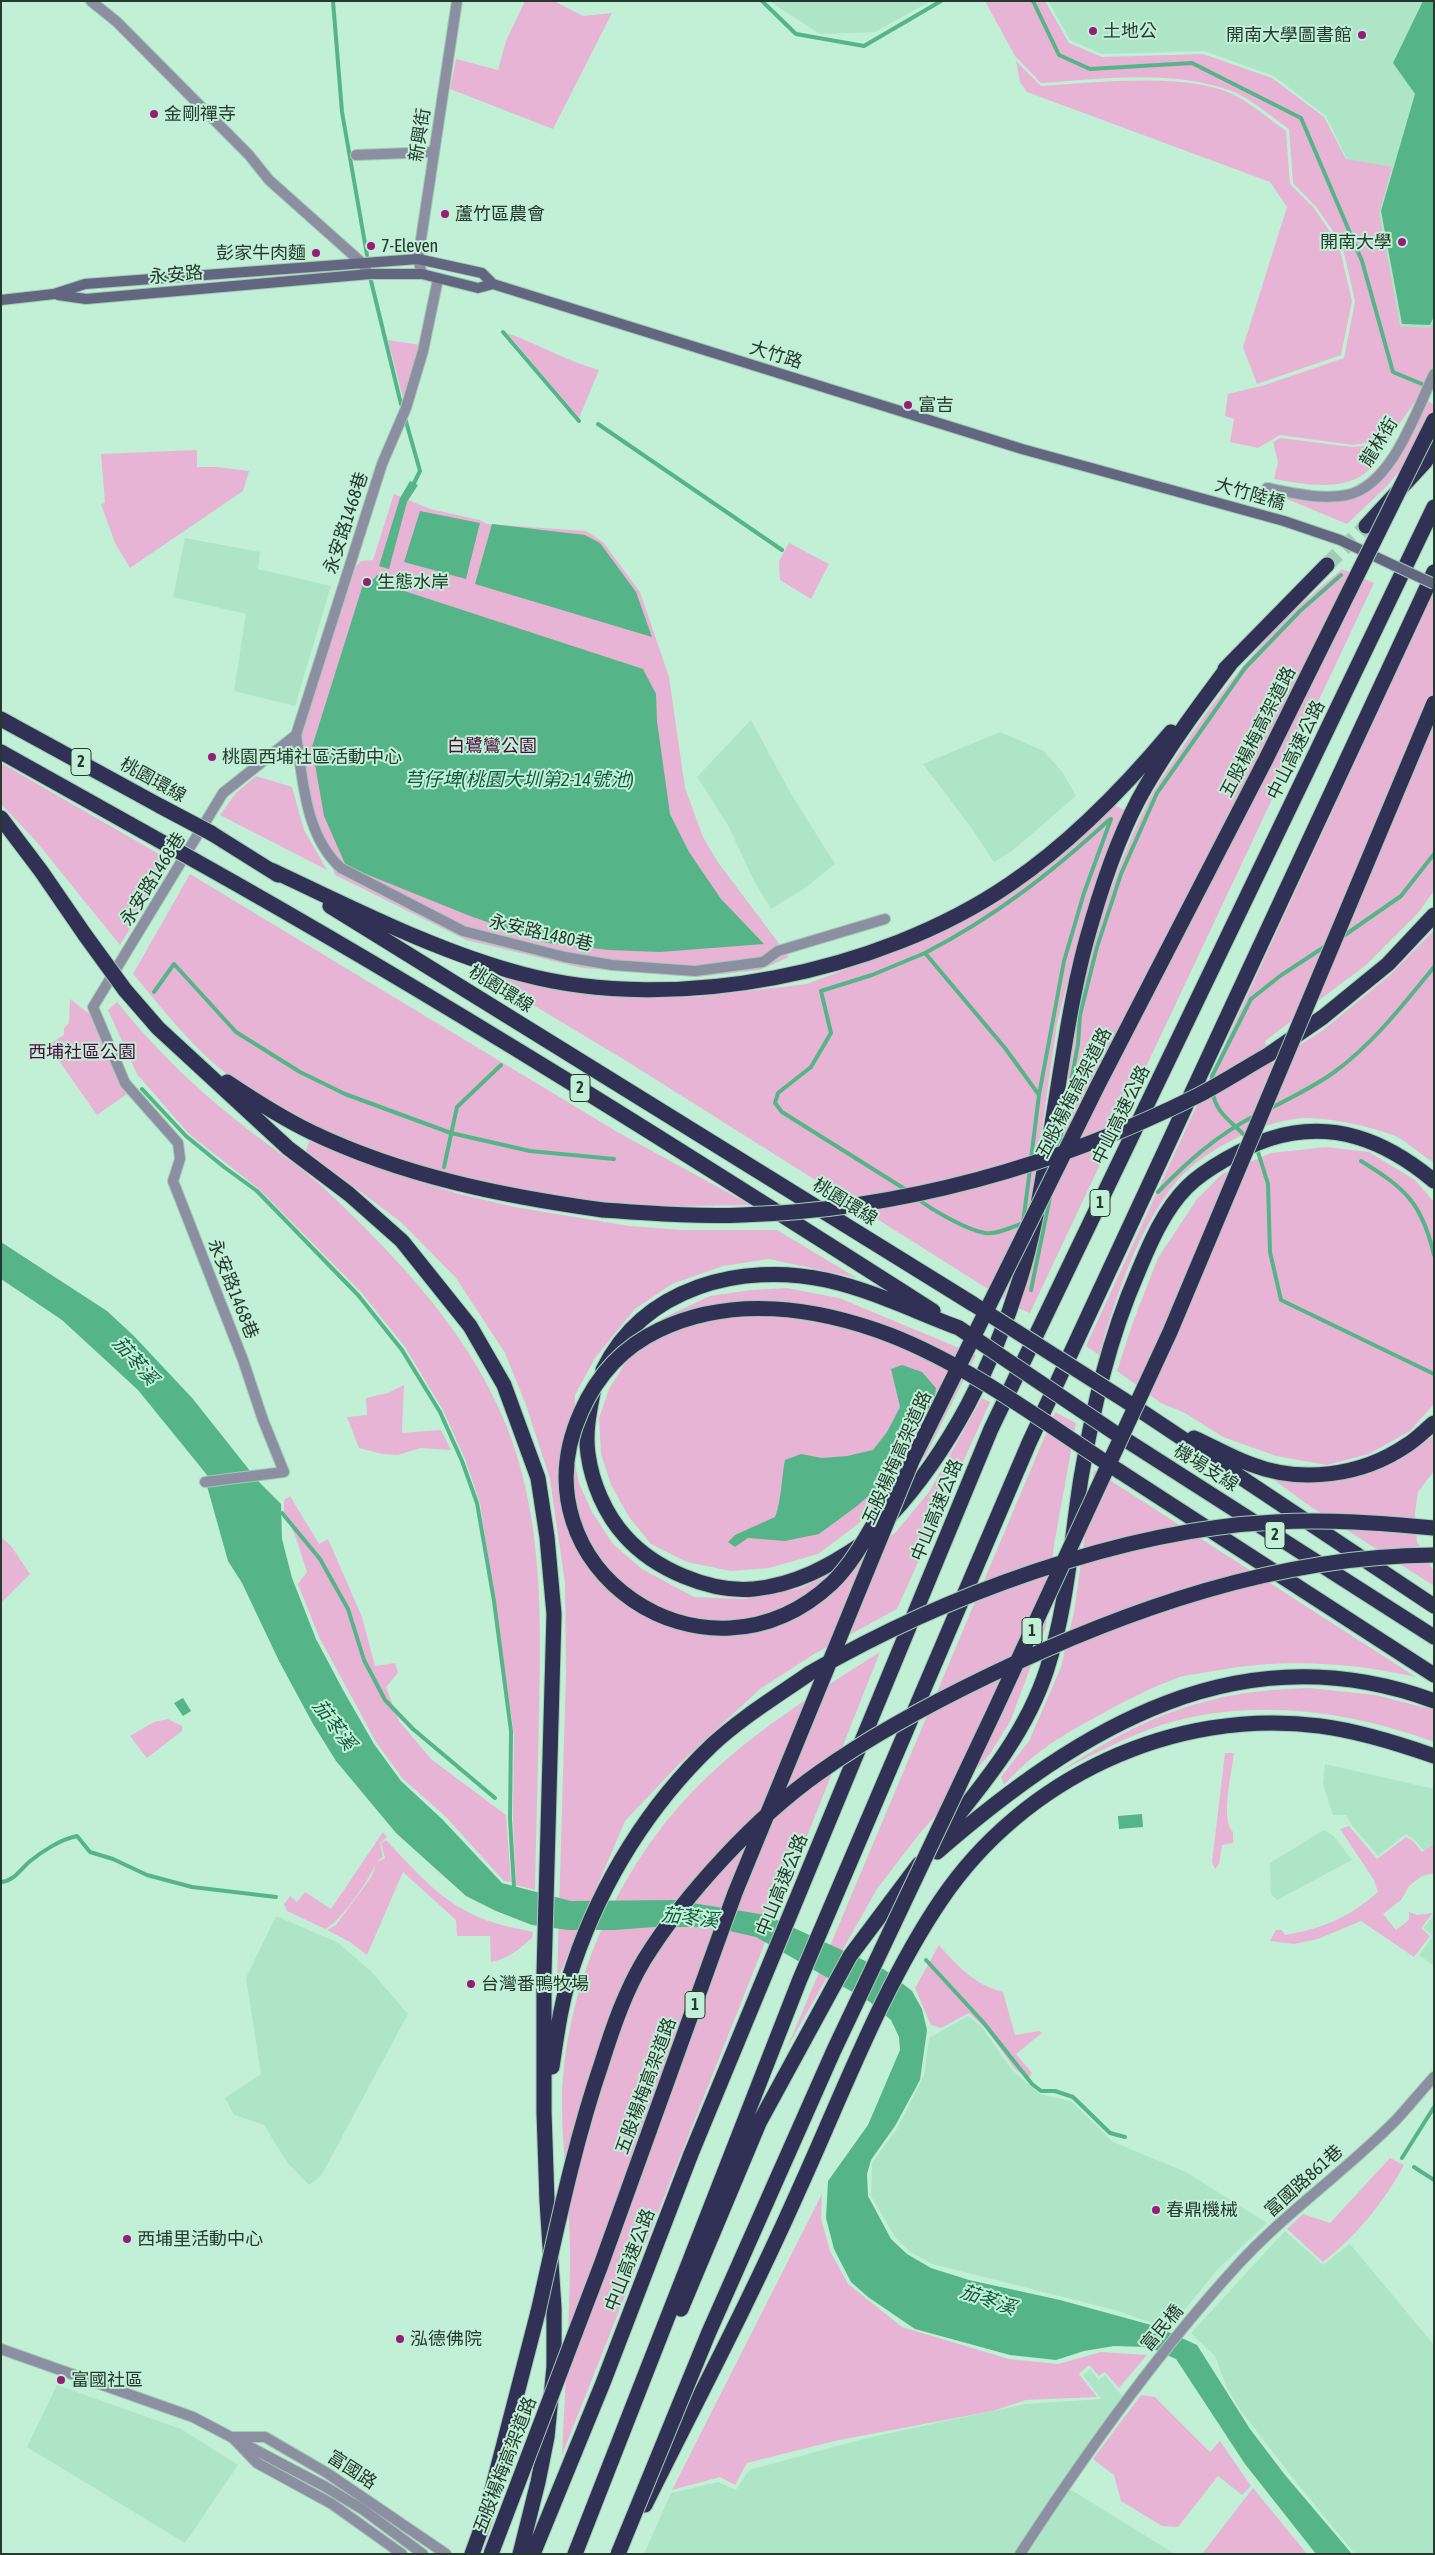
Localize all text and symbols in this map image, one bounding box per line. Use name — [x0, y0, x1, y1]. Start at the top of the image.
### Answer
place label: 土地公 — [1103, 20, 1157, 42]
place label: 開南大學圖書館 — [1226, 24, 1352, 46]
marker: 土地公 — [1087, 25, 1099, 37]
marker: 開南大學圖書館 — [1356, 29, 1368, 41]
place label: 金剛禪寺 — [164, 103, 236, 125]
street label: 新興街 — [405, 107, 435, 163]
marker: 金剛禪寺 — [148, 108, 160, 120]
place label: 蘆竹區農會 — [455, 203, 545, 225]
marker: 蘆竹區農會 — [439, 208, 451, 220]
place label: 開南大學 — [1320, 231, 1392, 253]
place label: 7-Eleven — [381, 235, 438, 257]
marker: 開南大學 — [1396, 236, 1408, 248]
marker: 7-Eleven — [365, 240, 377, 252]
place label: 彭家牛肉麵 — [216, 242, 306, 264]
marker: 彭家牛肉麵 — [310, 247, 322, 259]
street label: 永安路 — [148, 262, 204, 288]
street label: 大竹路 — [747, 337, 805, 373]
place label: 富吉 — [918, 394, 954, 416]
marker: 富吉 — [902, 399, 914, 411]
street label: 龍林街 — [1356, 413, 1402, 471]
street label: 永安路1468巷 — [319, 469, 373, 577]
street label: 大竹陸橋 — [1212, 474, 1288, 514]
place label: 生態水岸 — [377, 571, 449, 593]
marker: 生態水岸 — [361, 576, 373, 588]
street label: 五股楊梅高架道路 — [1216, 663, 1300, 801]
street label: 中山高速公路 — [1263, 697, 1329, 803]
park label: 白鷺鸞公園 — [447, 735, 537, 757]
place label: 桃園西埔社區活動中心 — [222, 746, 402, 768]
road number: 2 — [71, 749, 91, 776]
marker: 桃園西埔社區活動中心 — [206, 751, 218, 763]
street label: 桃園環線 — [116, 753, 190, 807]
water label: 芎仔埤(桃園大圳第2-14號池) — [404, 769, 634, 791]
street label: 永安路1468巷 — [116, 828, 190, 930]
street label: 永安路1480巷 — [487, 911, 595, 955]
street label: 桃園環線 — [465, 961, 537, 1017]
street label: 五股楊梅高架道路 — [1032, 1024, 1116, 1162]
park label: 西埔社區公園 — [28, 1041, 136, 1063]
street label: 中山高速公路 — [1088, 1062, 1154, 1168]
road number: 2 — [570, 1074, 590, 1102]
street label: 桃園環線 — [809, 1174, 881, 1230]
road number: 1 — [1090, 1190, 1110, 1216]
street label: 永安路1468巷 — [203, 1236, 263, 1342]
water label: 茄苳溪 — [108, 1332, 162, 1390]
street label: 五股楊梅高架道路 — [858, 1388, 936, 1528]
street label: 機場支線 — [1170, 1440, 1242, 1496]
street label: 中山高速公路 — [907, 1456, 967, 1564]
road number: 2 — [1265, 1522, 1285, 1548]
road number: 1 — [1022, 1618, 1042, 1644]
water label: 茄苳溪 — [308, 1695, 360, 1755]
street label: 中山高速公路 — [752, 1831, 812, 1939]
water label: 茄苳溪 — [660, 1903, 720, 1933]
place label: 台灣番鴨牧場 — [481, 1973, 589, 1995]
marker: 台灣番鴨牧場 — [465, 1978, 477, 1990]
road number: 1 — [685, 1992, 705, 2018]
street label: 五股楊梅高架道路 — [611, 2015, 681, 2157]
street label: 富國路861巷 — [1261, 2140, 1347, 2222]
place label: 春鼎機械 — [1166, 2199, 1238, 2221]
marker: 春鼎機械 — [1150, 2204, 1162, 2216]
street label: 中山高速公路 — [601, 2206, 659, 2314]
place label: 西埔里活動中心 — [137, 2228, 263, 2250]
marker: 西埔里活動中心 — [121, 2233, 133, 2245]
water label: 茄苳溪 — [957, 2280, 1019, 2320]
street label: 富民橋 — [1136, 2300, 1188, 2356]
place label: 泓德佛院 — [410, 2328, 482, 2350]
marker: 泓德佛院 — [394, 2333, 406, 2345]
place label: 富國社區 — [71, 2369, 143, 2391]
marker: 富國社區 — [55, 2374, 67, 2386]
street label: 五股楊梅高架道路 — [469, 2394, 541, 2536]
street label: 富國路 — [323, 2446, 381, 2494]

